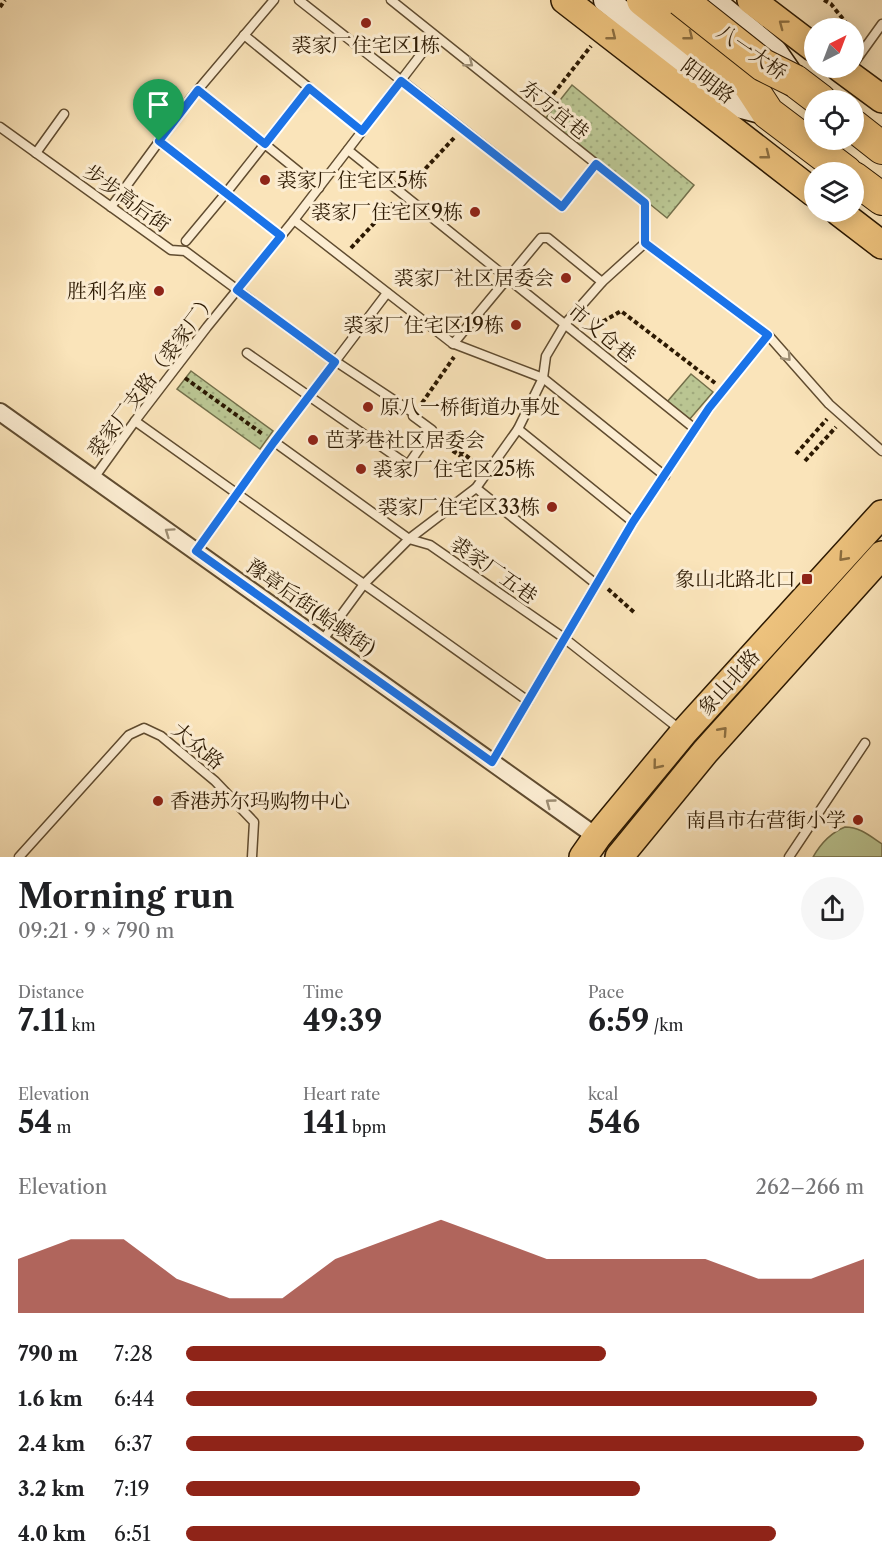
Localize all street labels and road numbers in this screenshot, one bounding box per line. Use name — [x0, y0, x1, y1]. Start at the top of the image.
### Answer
street label: 八一大桥 — [712, 19, 792, 85]
street label: 阳明路 — [677, 53, 739, 109]
street label: 东万宜巷 — [516, 76, 594, 144]
street label: 步步高后街 — [79, 159, 175, 237]
street label: 裘家厂支路（裘家厂） — [82, 288, 222, 462]
street label: 市义仓巷 — [563, 299, 641, 367]
street label: 裘家厂五巷 — [446, 531, 542, 609]
street label: 豫章后街(蛤蟆街) — [242, 554, 380, 660]
street label: 象山北路 — [693, 644, 765, 720]
street label: 大众路 — [167, 718, 229, 774]

